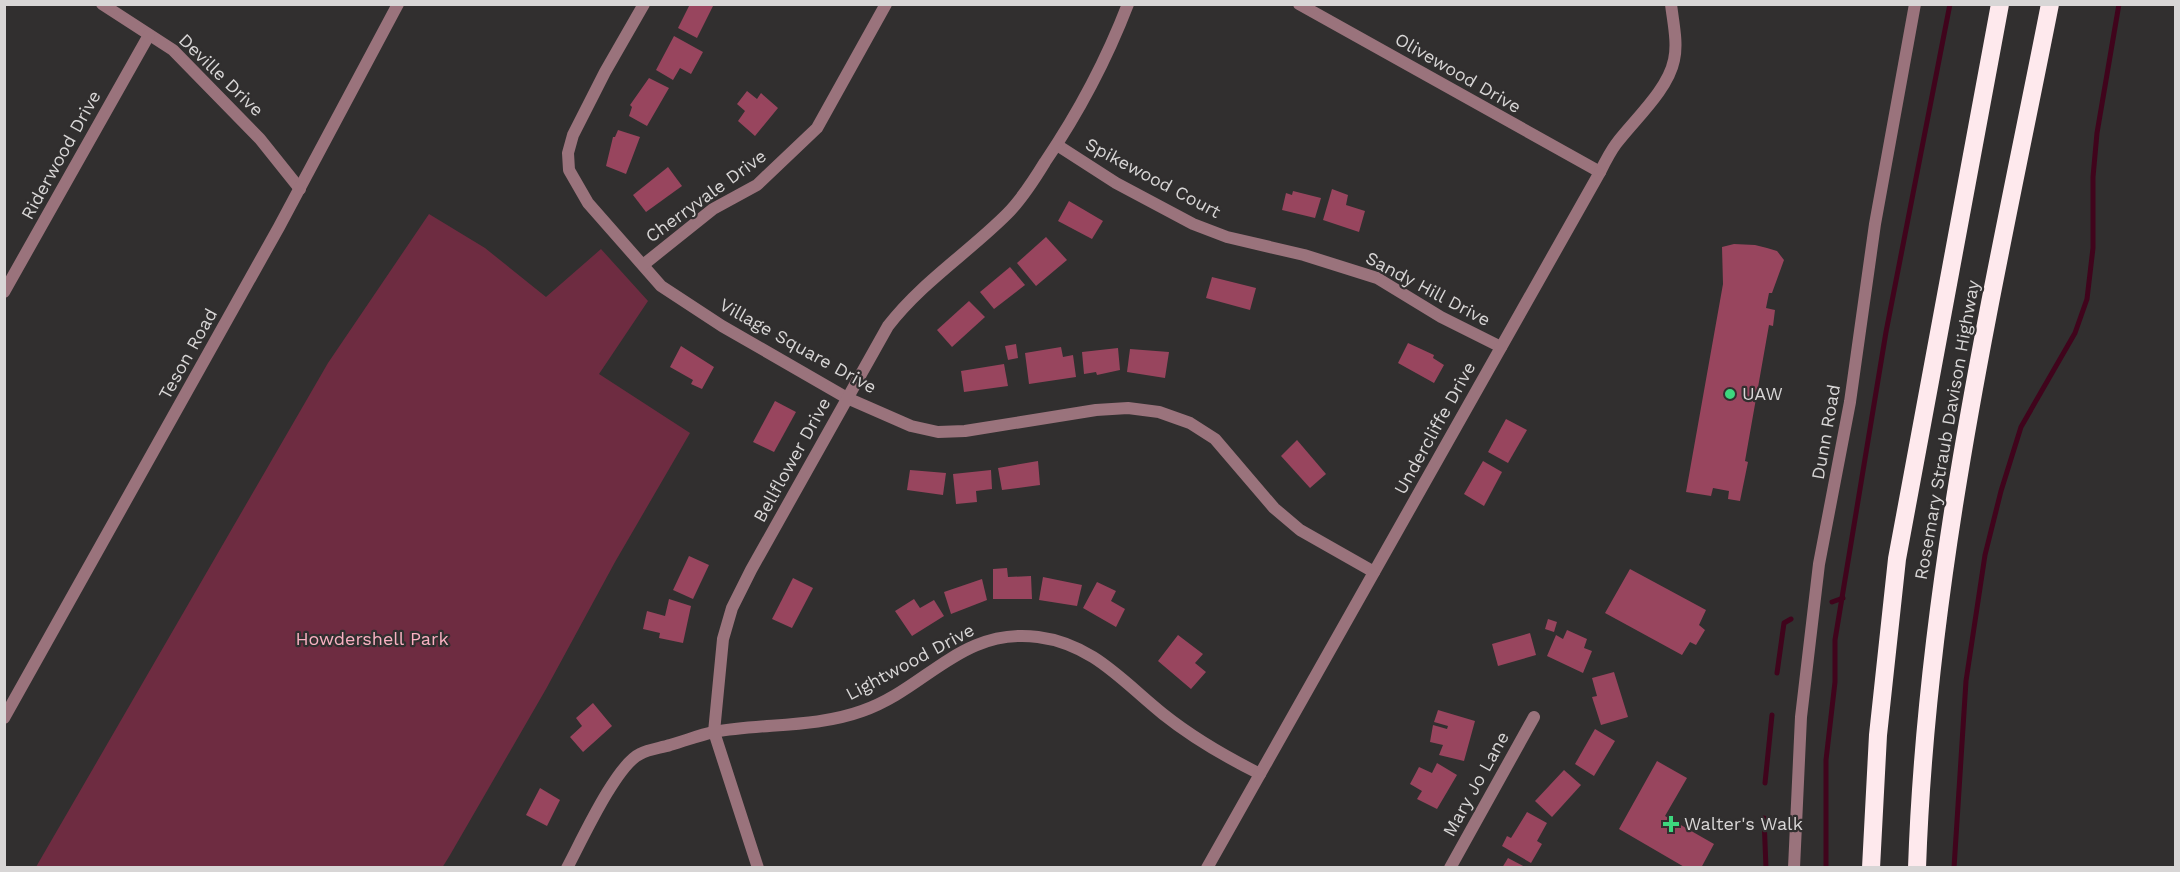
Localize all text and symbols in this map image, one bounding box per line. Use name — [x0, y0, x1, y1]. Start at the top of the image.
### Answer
street label: Olivewood Drive — [1392, 28, 1525, 117]
street label: Deville Drive — [175, 29, 268, 120]
street label: Riderwood Drive — [16, 87, 105, 223]
street label: Spikewood Court — [1082, 133, 1225, 222]
street label: Cherryvale Drive — [641, 145, 770, 246]
street label: Sandy Hill Drive — [1362, 247, 1494, 330]
street label: Rosemary Straub Davison Highway — [1910, 278, 1983, 581]
street label: Village Square Drive — [716, 294, 880, 397]
street label: Teson Road — [154, 305, 221, 403]
street label: Undercliffe Drive — [1389, 358, 1480, 498]
place label: UAW — [1742, 383, 1783, 404]
street label: Dunn Road — [1807, 383, 1844, 481]
marker: UAW — [1723, 387, 1737, 401]
street label: Bellflower Drive — [749, 394, 834, 526]
street label: Lightwood Drive — [842, 619, 977, 704]
park label: Howdershell Park — [295, 628, 449, 649]
street label: Mary Jo Lane — [1438, 728, 1513, 840]
place label: Walter's Walk — [1684, 813, 1803, 834]
marker: Walter's Walk — [1662, 815, 1680, 833]

